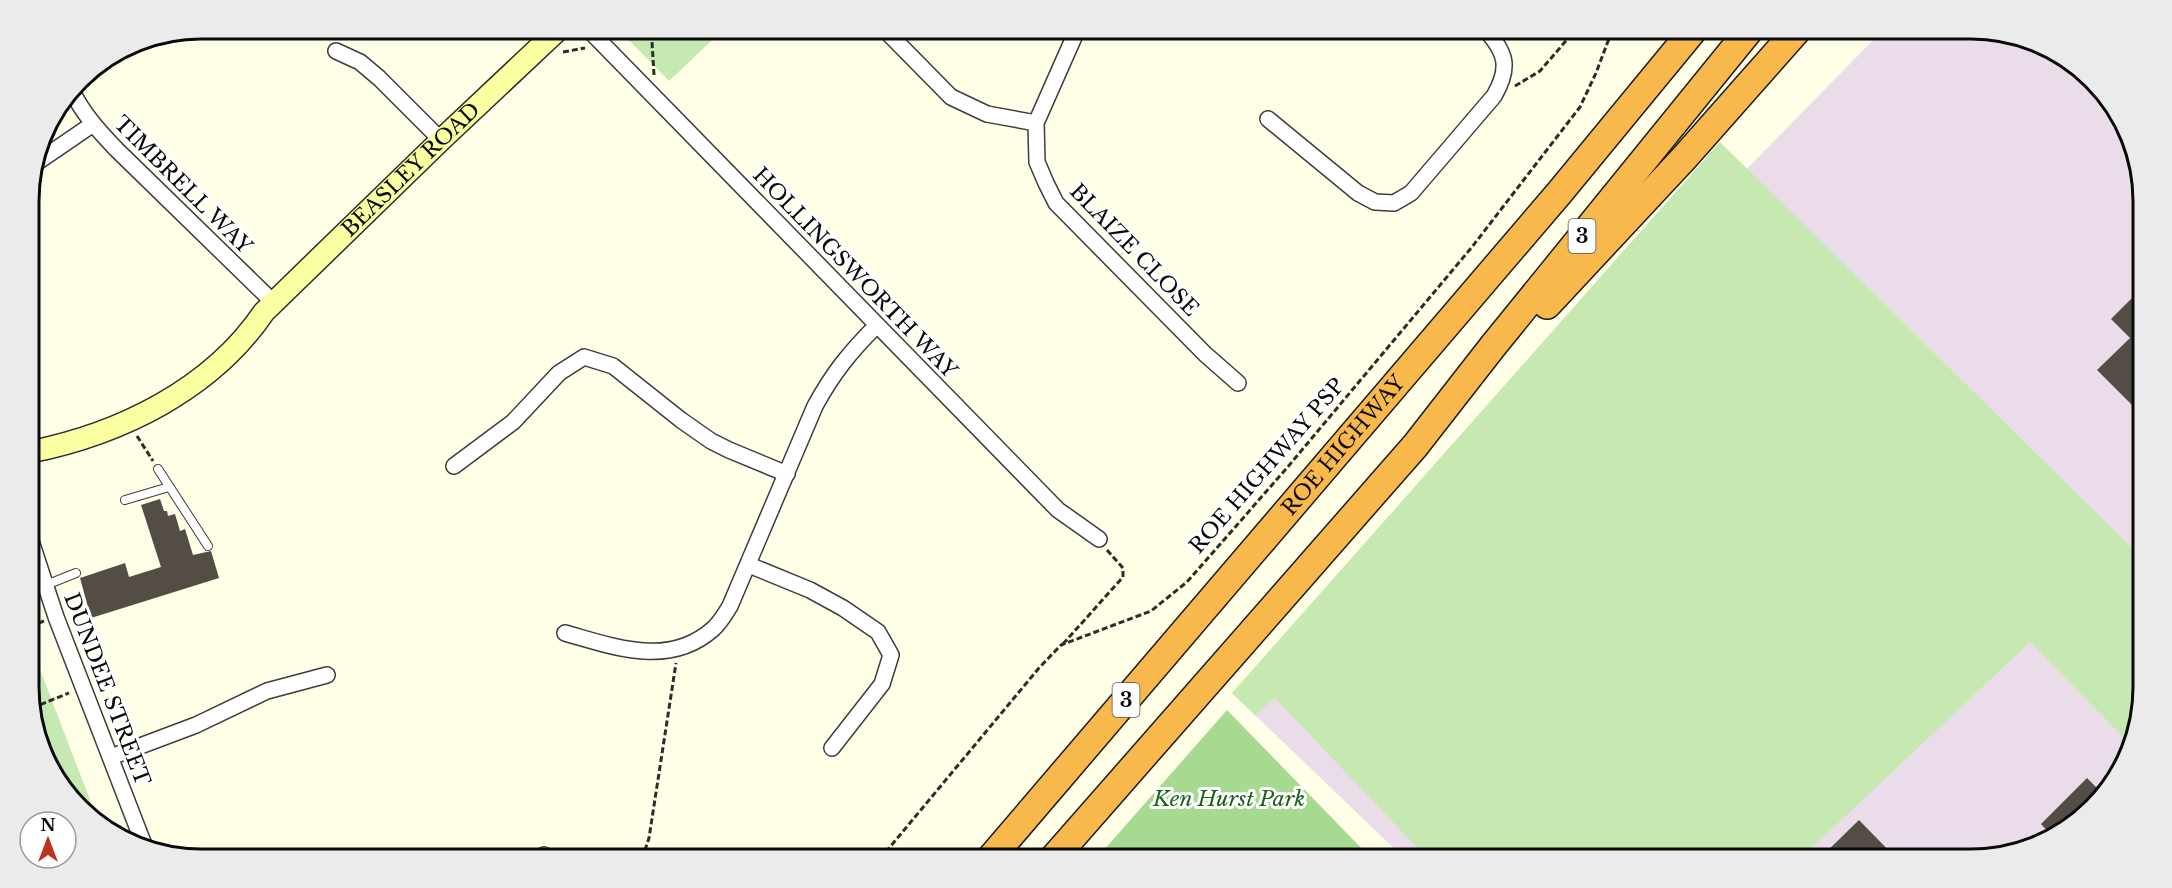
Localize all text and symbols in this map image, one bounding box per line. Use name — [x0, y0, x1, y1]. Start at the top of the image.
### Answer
street label: BEASLEY ROAD — [336, 97, 486, 242]
street label: TIMBRELL WAY — [109, 111, 258, 260]
street label: HOLLINGSWORTH WAY — [747, 162, 963, 384]
street label: BLAIZE CLOSE — [1064, 178, 1204, 322]
road number: 3 — [1568, 219, 1596, 253]
street label: ROE HIGHWAY — [1276, 370, 1411, 521]
street label: ROE HIGHWAY PSP — [1184, 373, 1350, 559]
street label: DUNDEE STREET — [58, 589, 156, 789]
road number: 3 — [1112, 683, 1140, 717]
park label: Ken Hurst Park — [1152, 786, 1305, 812]
north arrow — [18, 810, 78, 870]
text: N — [40, 815, 56, 835]

